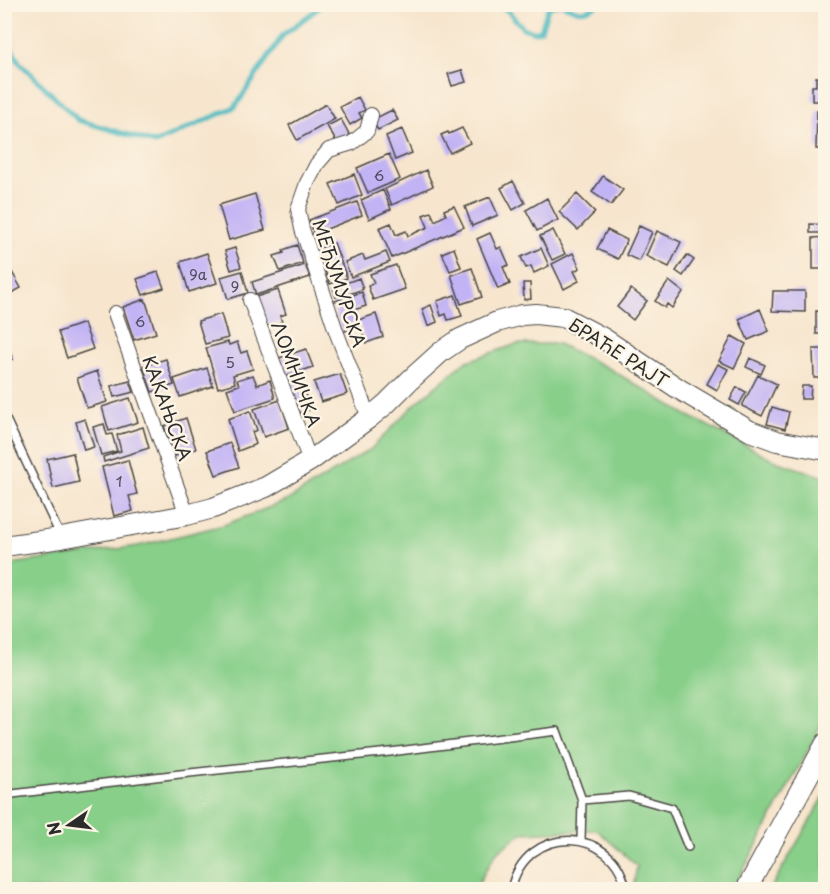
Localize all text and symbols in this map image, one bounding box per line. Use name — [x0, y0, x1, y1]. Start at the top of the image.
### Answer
house number: 6 — [374, 163, 384, 186]
street label: МЕЂУМУРСКА — [307, 215, 373, 351]
house number: 9a — [189, 262, 208, 285]
house number: 9 — [231, 274, 239, 297]
house number: 6 — [135, 309, 145, 332]
street label: БРАЋЕ РАЈТ — [564, 310, 675, 394]
street label: ЛОМНИЧКА — [265, 317, 329, 431]
house number: 5 — [225, 350, 235, 373]
street label: КАКАЊСКА — [136, 352, 200, 465]
house number: 1 — [116, 469, 122, 492]
north arrow — [39, 795, 99, 855]
text: N — [40, 820, 67, 838]

